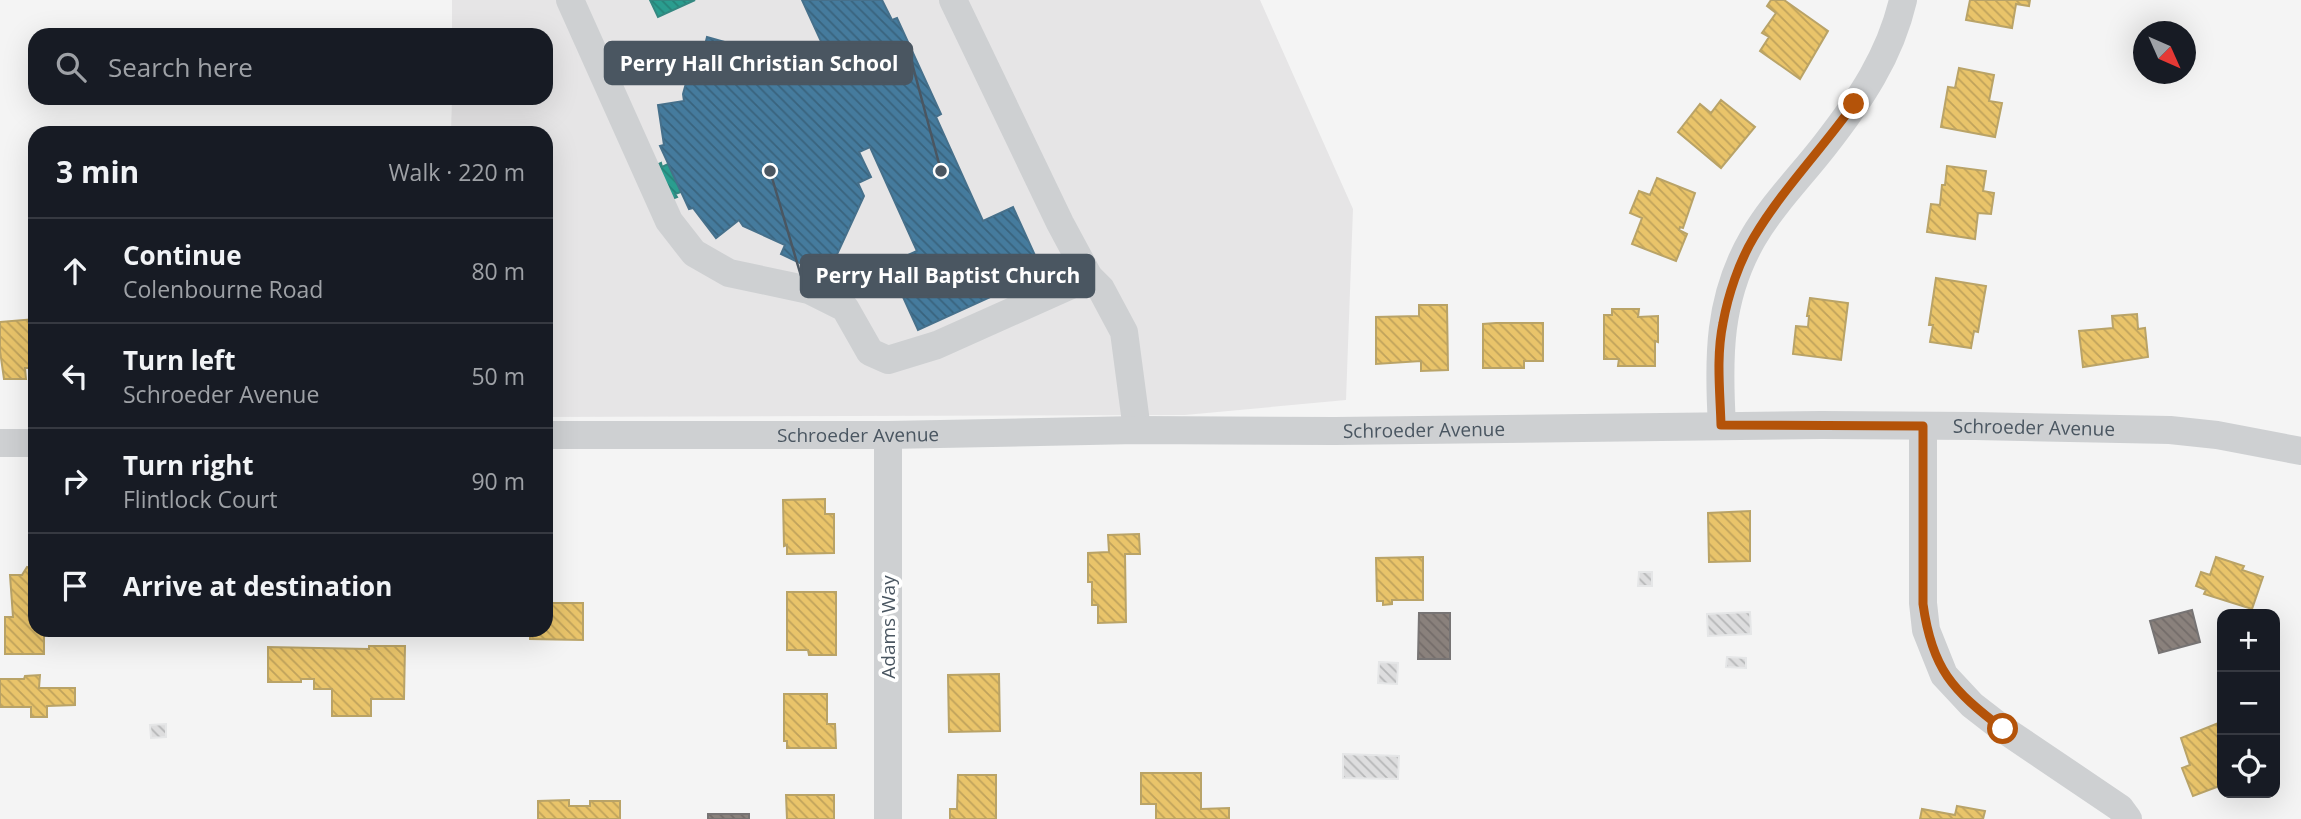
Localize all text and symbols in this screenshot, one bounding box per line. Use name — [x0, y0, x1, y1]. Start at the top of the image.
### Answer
north arrow — [2133, 21, 2196, 84]
search box — [28, 28, 553, 105]
callout: Perry Hall Christian School — [605, 42, 912, 84]
icon: search — [52, 48, 90, 86]
text: Search here — [108, 49, 253, 85]
text: Perry Hall Christian School — [620, 49, 898, 77]
route end — [1838, 88, 1869, 119]
text: 3 min — [56, 151, 139, 192]
text: Walk · 220 m — [388, 156, 525, 188]
text: Continue — [123, 237, 242, 273]
icon: ahead — [56, 252, 94, 290]
text: 80 m — [471, 255, 525, 287]
callout: Perry Hall Baptist Church — [801, 255, 1094, 297]
text: Perry Hall Baptist Church — [816, 261, 1080, 289]
text: Colenbourne Road — [123, 273, 323, 305]
text: Turn left — [123, 342, 235, 378]
icon: left — [56, 357, 94, 395]
text: 50 m — [471, 360, 525, 392]
text: Schroeder Avenue — [123, 378, 319, 410]
street label: Schroeder Avenue — [1953, 413, 2115, 442]
street label: Schroeder Avenue — [1343, 416, 1505, 444]
street label: Schroeder Avenue — [777, 421, 939, 448]
text: Turn right — [123, 447, 254, 483]
icon: right — [56, 462, 94, 500]
text: 90 m — [471, 465, 525, 497]
text: Flintlock Court — [123, 483, 278, 515]
icon: arrive — [56, 567, 94, 605]
text: Arrive at destination — [123, 568, 392, 604]
street label: Adams Way — [875, 575, 901, 679]
map controls — [2217, 609, 2280, 798]
button: + — [2217, 609, 2280, 672]
button: − — [2217, 672, 2280, 735]
route start — [1987, 713, 2018, 744]
button: locate — [2217, 735, 2280, 798]

